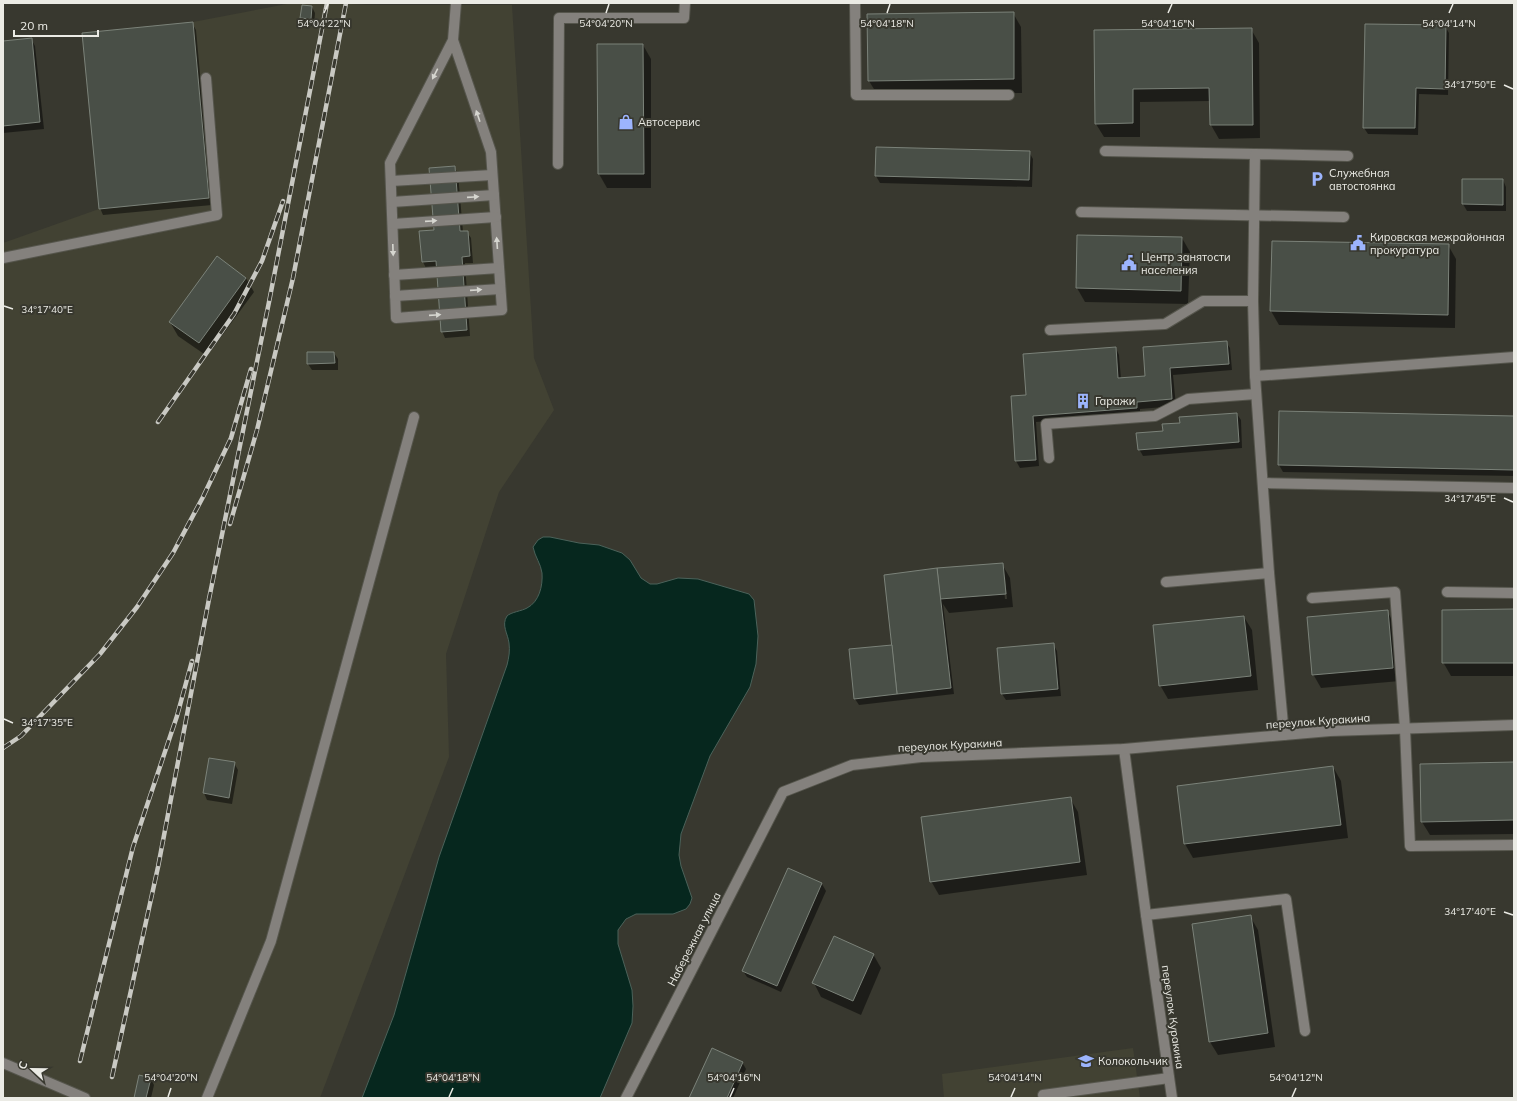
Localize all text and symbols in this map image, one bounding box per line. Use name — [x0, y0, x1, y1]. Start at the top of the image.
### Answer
scale bar — [14, 12, 98, 38]
text: 54°04'22"N — [297, 17, 351, 30]
text: 54°04'20"N — [579, 17, 633, 30]
text: 54°04'18"N — [860, 17, 914, 30]
text: 54°04'16"N — [1141, 17, 1195, 30]
text: 54°04'14"N — [1422, 17, 1476, 30]
text: 20 m — [20, 18, 48, 33]
one-way arrow — [432, 69, 438, 80]
text: 34°17'50"E — [1444, 78, 1496, 91]
one-way arrow — [475, 109, 481, 121]
shop icon: Автосервис — [617, 113, 635, 131]
place label: Автосервис — [638, 115, 701, 129]
place label: Служебная автостоянка — [1329, 166, 1396, 193]
parking icon: Служебная автостоянка — [1308, 170, 1326, 188]
one-way arrow — [467, 193, 479, 200]
one-way arrow — [425, 218, 438, 225]
place label: Кировская межрайонная прокуратура — [1370, 230, 1505, 257]
public building icon: Кировская межрайонная прокуратура — [1349, 234, 1367, 252]
one-way arrow — [494, 237, 501, 249]
one-way arrow — [390, 244, 397, 256]
place label: Центр занятости населения — [1141, 250, 1231, 277]
public building icon: Центр занятости населения — [1120, 254, 1138, 272]
one-way arrow — [470, 287, 482, 294]
text: 34°17'40"E — [21, 303, 73, 316]
one-way arrow — [429, 312, 441, 319]
building icon: Гаражи — [1074, 392, 1092, 410]
place label: Гаражи — [1095, 394, 1135, 408]
text: 34°17'45"E — [1444, 492, 1496, 505]
street label: переулок Куракина — [1265, 710, 1371, 732]
text: 34°17'35"E — [21, 716, 73, 729]
street label: переулок Куракина — [897, 735, 1003, 755]
street label: Набережная улица — [664, 890, 724, 988]
text: 34°17'40"E — [1444, 905, 1496, 918]
street label: переулок Куракина — [1159, 964, 1187, 1070]
north arrow — [12, 1049, 52, 1089]
school or university icon: Колокольчик — [1077, 1052, 1095, 1070]
place label: Колокольчик — [1098, 1054, 1168, 1068]
text: С — [15, 1059, 31, 1071]
text: 54°04'20"N — [144, 1071, 198, 1084]
text: 54°04'18"N — [426, 1071, 480, 1084]
text: 54°04'16"N — [707, 1071, 761, 1084]
text: 54°04'14"N — [988, 1071, 1042, 1084]
text: 54°04'12"N — [1269, 1071, 1323, 1084]

